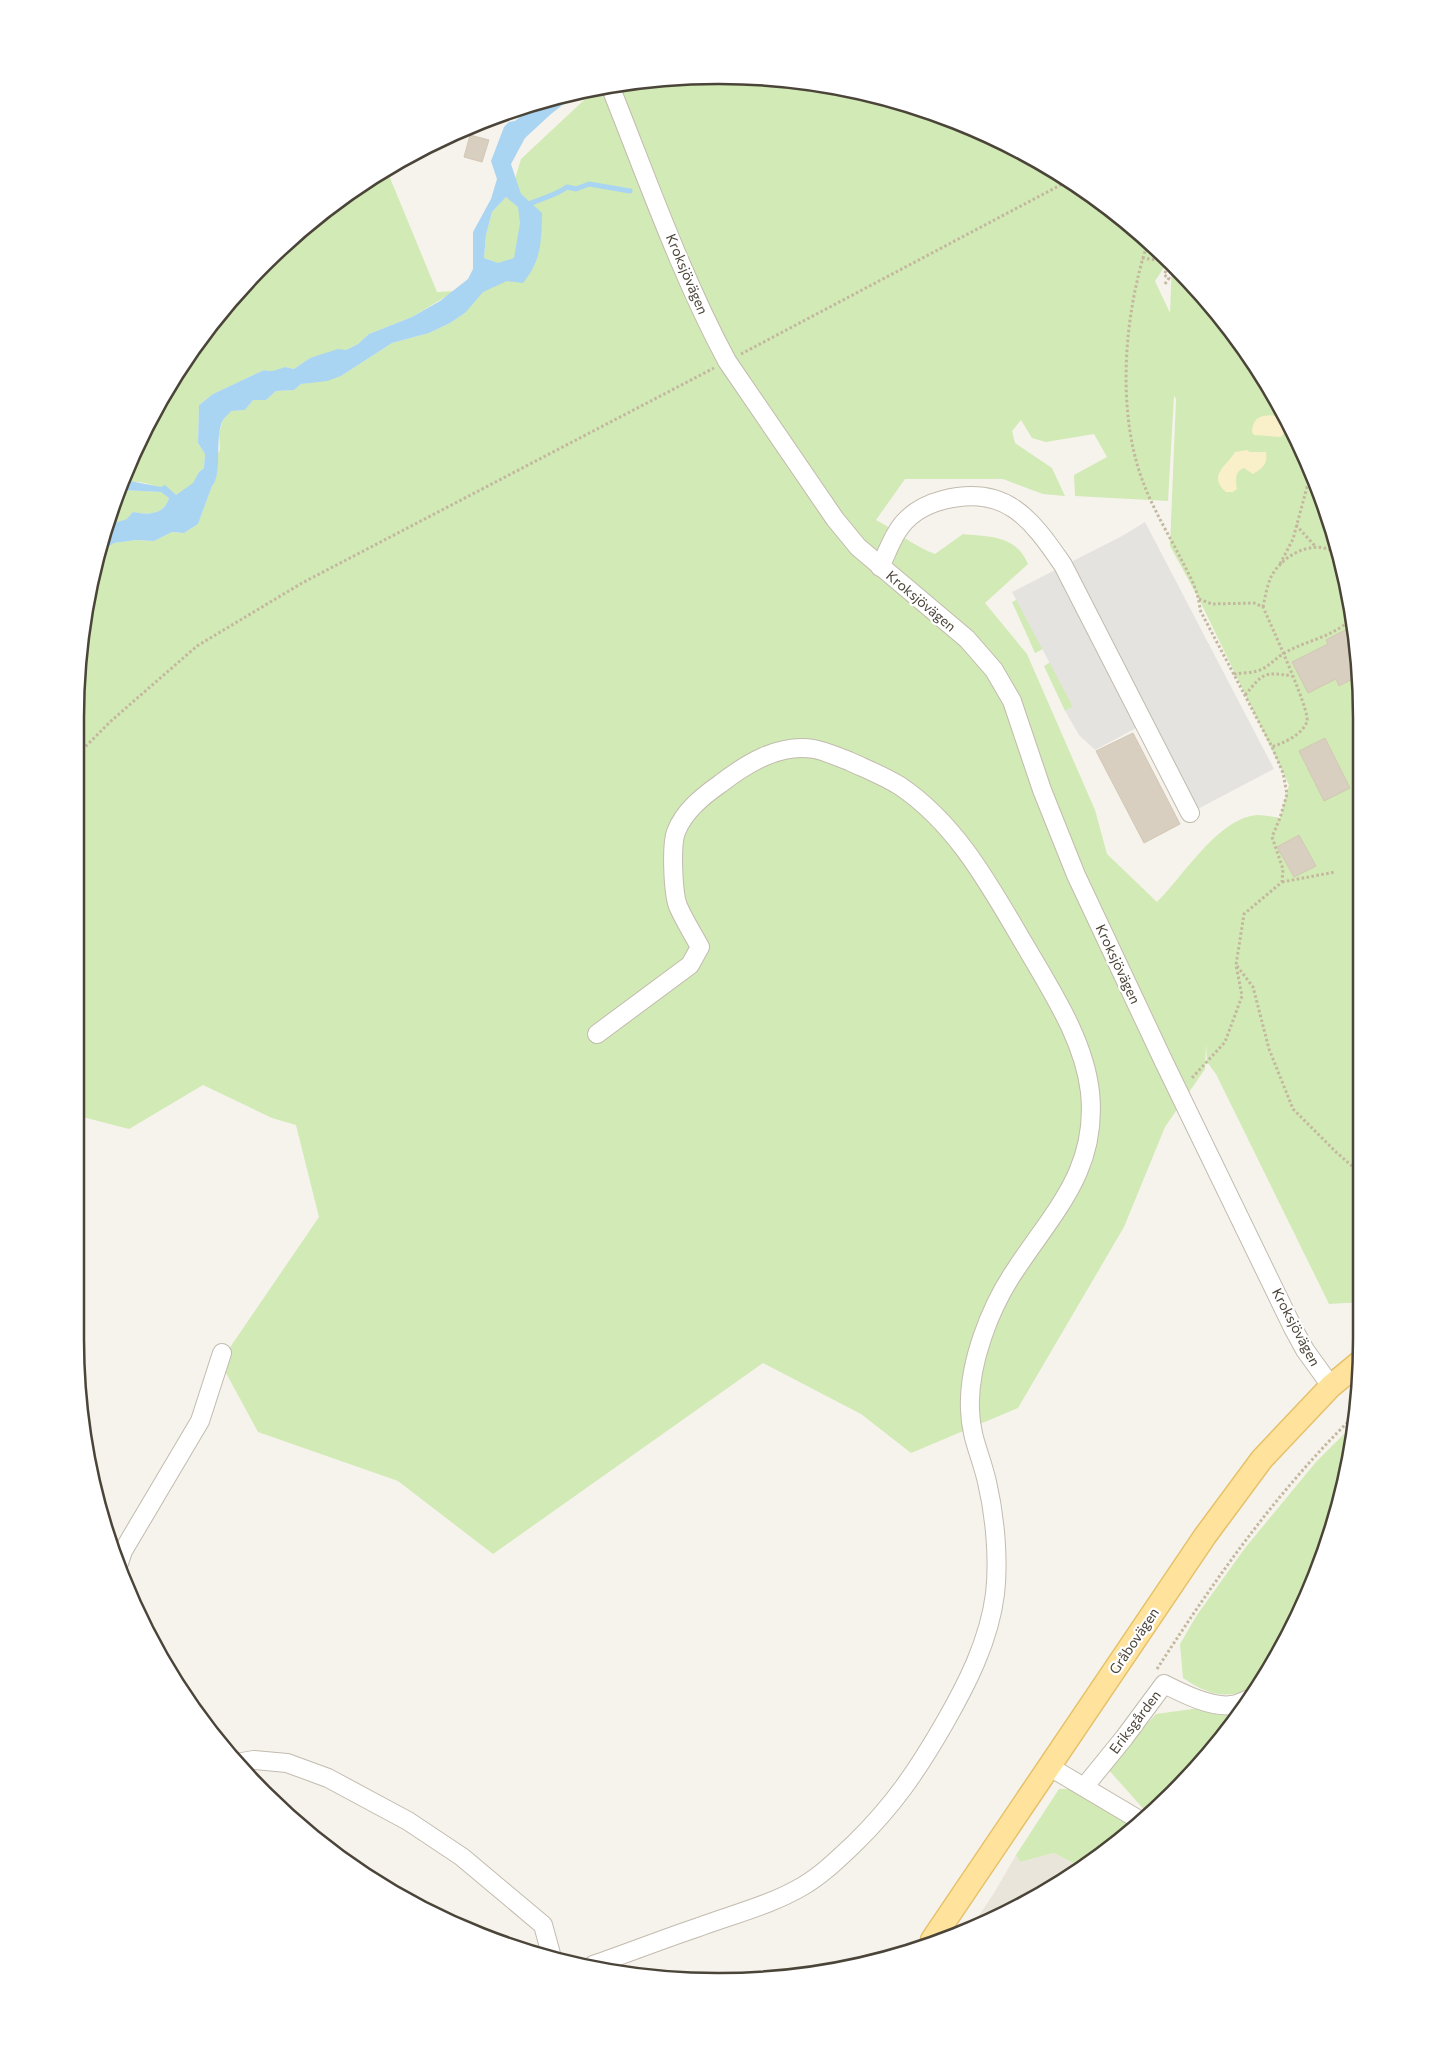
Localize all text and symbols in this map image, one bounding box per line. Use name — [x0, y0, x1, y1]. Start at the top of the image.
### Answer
street label: Kroksjövägen — [663, 231, 712, 317]
street label: Kroksjövägen — [883, 566, 960, 635]
street label: Kroksjövägen — [1093, 921, 1144, 1006]
street label: Kroksjövägen — [1269, 1285, 1324, 1369]
street label: Gråbovägen — [1105, 1604, 1162, 1677]
street label: Eriksgården — [1105, 1687, 1164, 1757]

